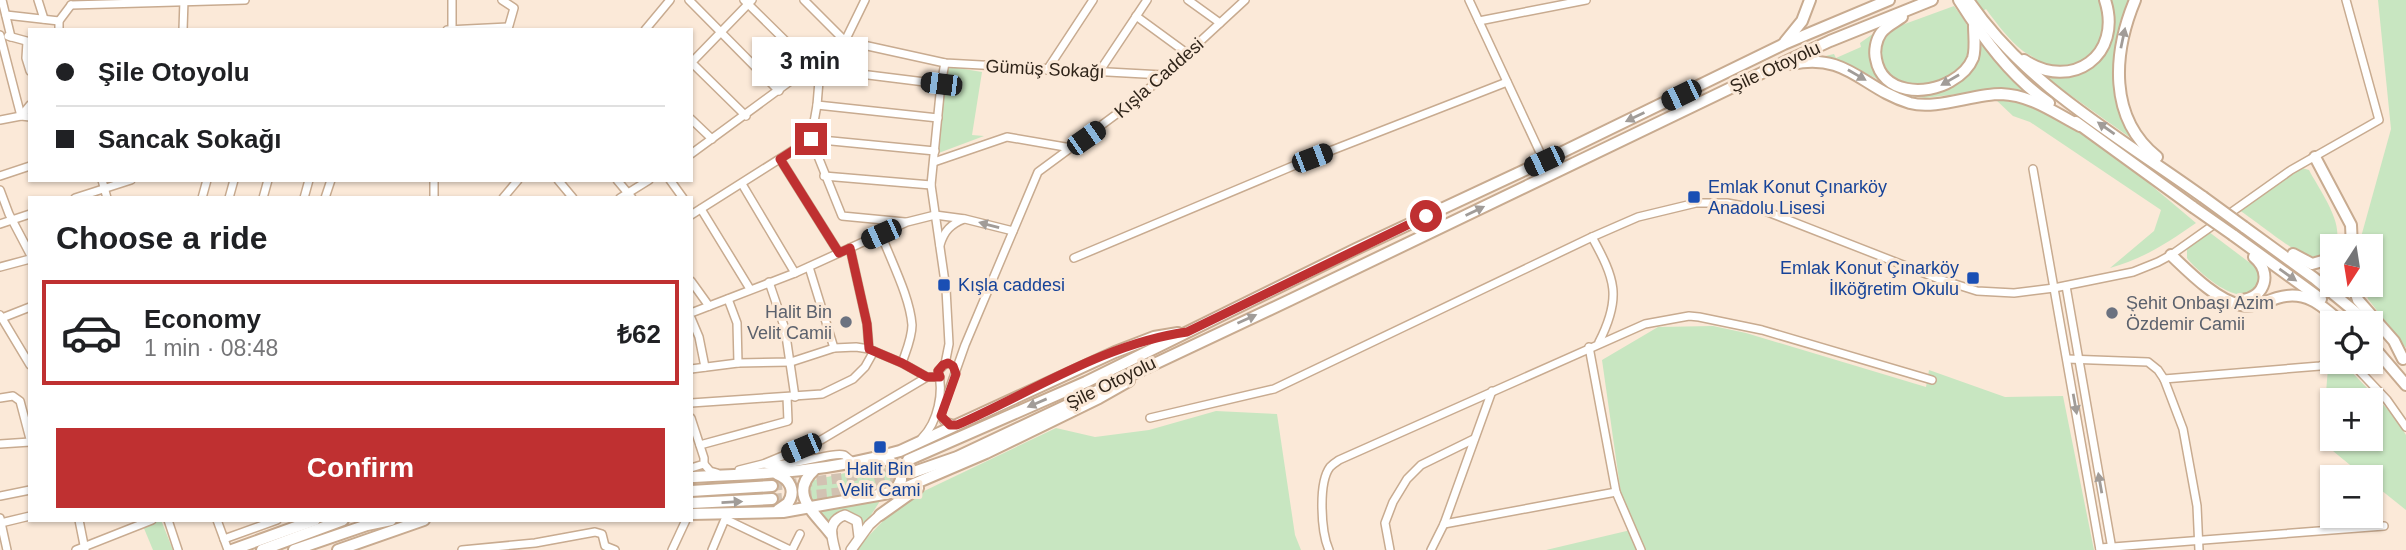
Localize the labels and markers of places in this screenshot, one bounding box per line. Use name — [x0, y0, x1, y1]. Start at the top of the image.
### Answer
place label: Emlak Konut Çınarköy Anadolu Lisesi — [1708, 177, 1887, 218]
marker: Emlak Konut Çınarköy Anadolu Lisesi — [1686, 189, 1702, 205]
place label: Emlak Konut Çınarköy İlköğretim Okulu — [1780, 258, 1959, 299]
marker: Emlak Konut Çınarköy İlköğretim Okulu — [1965, 270, 1981, 286]
place label: Kışla caddesi — [958, 275, 1065, 295]
marker: Kışla caddesi — [936, 277, 952, 293]
place label: Şehit Onbaşı Azim Özdemir Camii — [2126, 293, 2274, 334]
place label: Halit Bin Velit Camii — [747, 302, 832, 343]
marker: Şehit Onbaşı Azim Özdemir Camii — [2104, 305, 2120, 321]
marker: Halit Bin Velit Camii — [838, 314, 854, 330]
marker: Halit Bin Velit Cami — [872, 439, 888, 455]
place label: Halit Bin Velit Cami — [839, 459, 921, 500]

